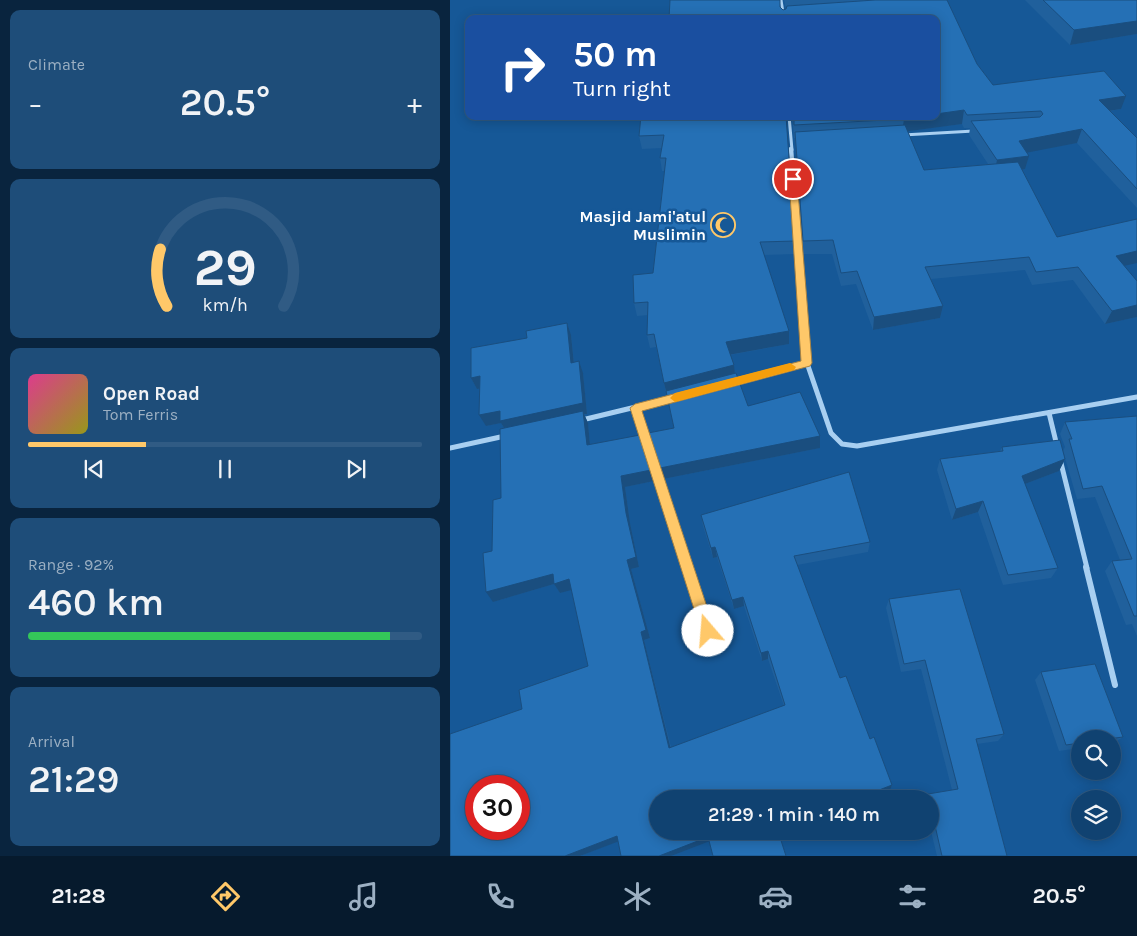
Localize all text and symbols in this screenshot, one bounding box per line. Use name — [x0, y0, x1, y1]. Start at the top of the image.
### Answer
text: 50 m — [573, 34, 658, 75]
icon: right — [490, 35, 555, 100]
text: Climate — [28, 55, 85, 74]
text: Turn right — [573, 76, 671, 102]
text: 20.5° — [180, 80, 270, 125]
text: − — [28, 87, 43, 120]
text: + — [407, 87, 422, 120]
pin — [772, 158, 814, 200]
icon: arrive — [779, 165, 807, 193]
place label: Masjid Jami'atul Muslimin — [579, 207, 706, 244]
mosque icon: Masjid Jami'atul Muslimin — [710, 212, 736, 238]
text: 29 — [193, 237, 257, 298]
text: km/h — [202, 295, 248, 316]
text: Open Road — [103, 383, 200, 405]
text: Tom Ferris — [103, 405, 178, 424]
icon: previous — [80, 455, 108, 483]
icon: pause — [211, 455, 239, 483]
icon: next — [342, 455, 370, 483]
text: Range · 92% — [28, 555, 114, 574]
text: 460 km — [28, 580, 164, 625]
position arrow — [681, 604, 733, 656]
map controls — [1071, 730, 1121, 840]
button: search — [1071, 730, 1121, 780]
text: Arrival — [28, 732, 75, 751]
text: 21:29 — [28, 757, 119, 802]
speed limit sign: 30 — [465, 775, 530, 840]
button: layers — [1071, 790, 1121, 840]
text: 21:29 · 1 min · 140 m — [708, 804, 880, 826]
icon: directions — [208, 879, 243, 914]
icon: music — [346, 879, 381, 914]
icon: phone — [483, 879, 518, 914]
icon: climate — [620, 879, 655, 914]
icon: car — [758, 879, 793, 914]
icon: filters — [895, 879, 930, 914]
text: 21:28 — [51, 883, 106, 909]
text: 20.5° — [1032, 883, 1086, 909]

